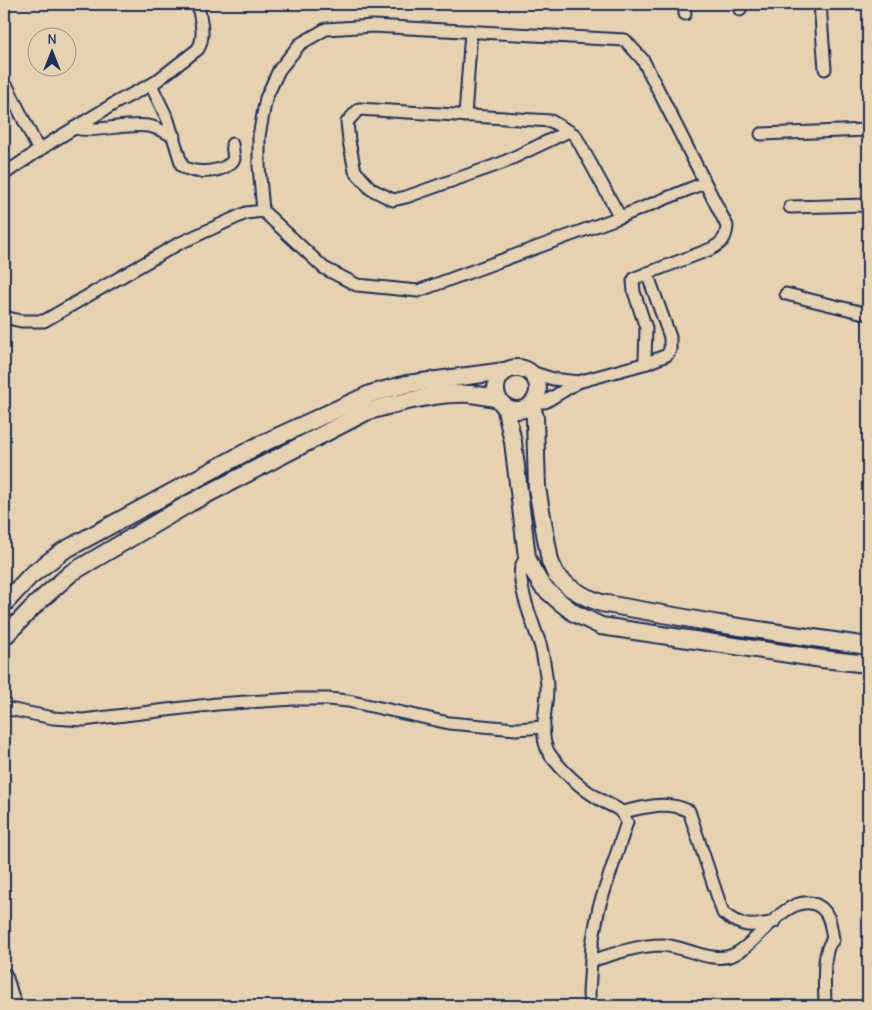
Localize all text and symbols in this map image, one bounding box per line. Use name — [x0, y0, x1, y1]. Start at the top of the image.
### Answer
north arrow — [28, 28, 78, 78]
text: N — [47, 31, 57, 48]

